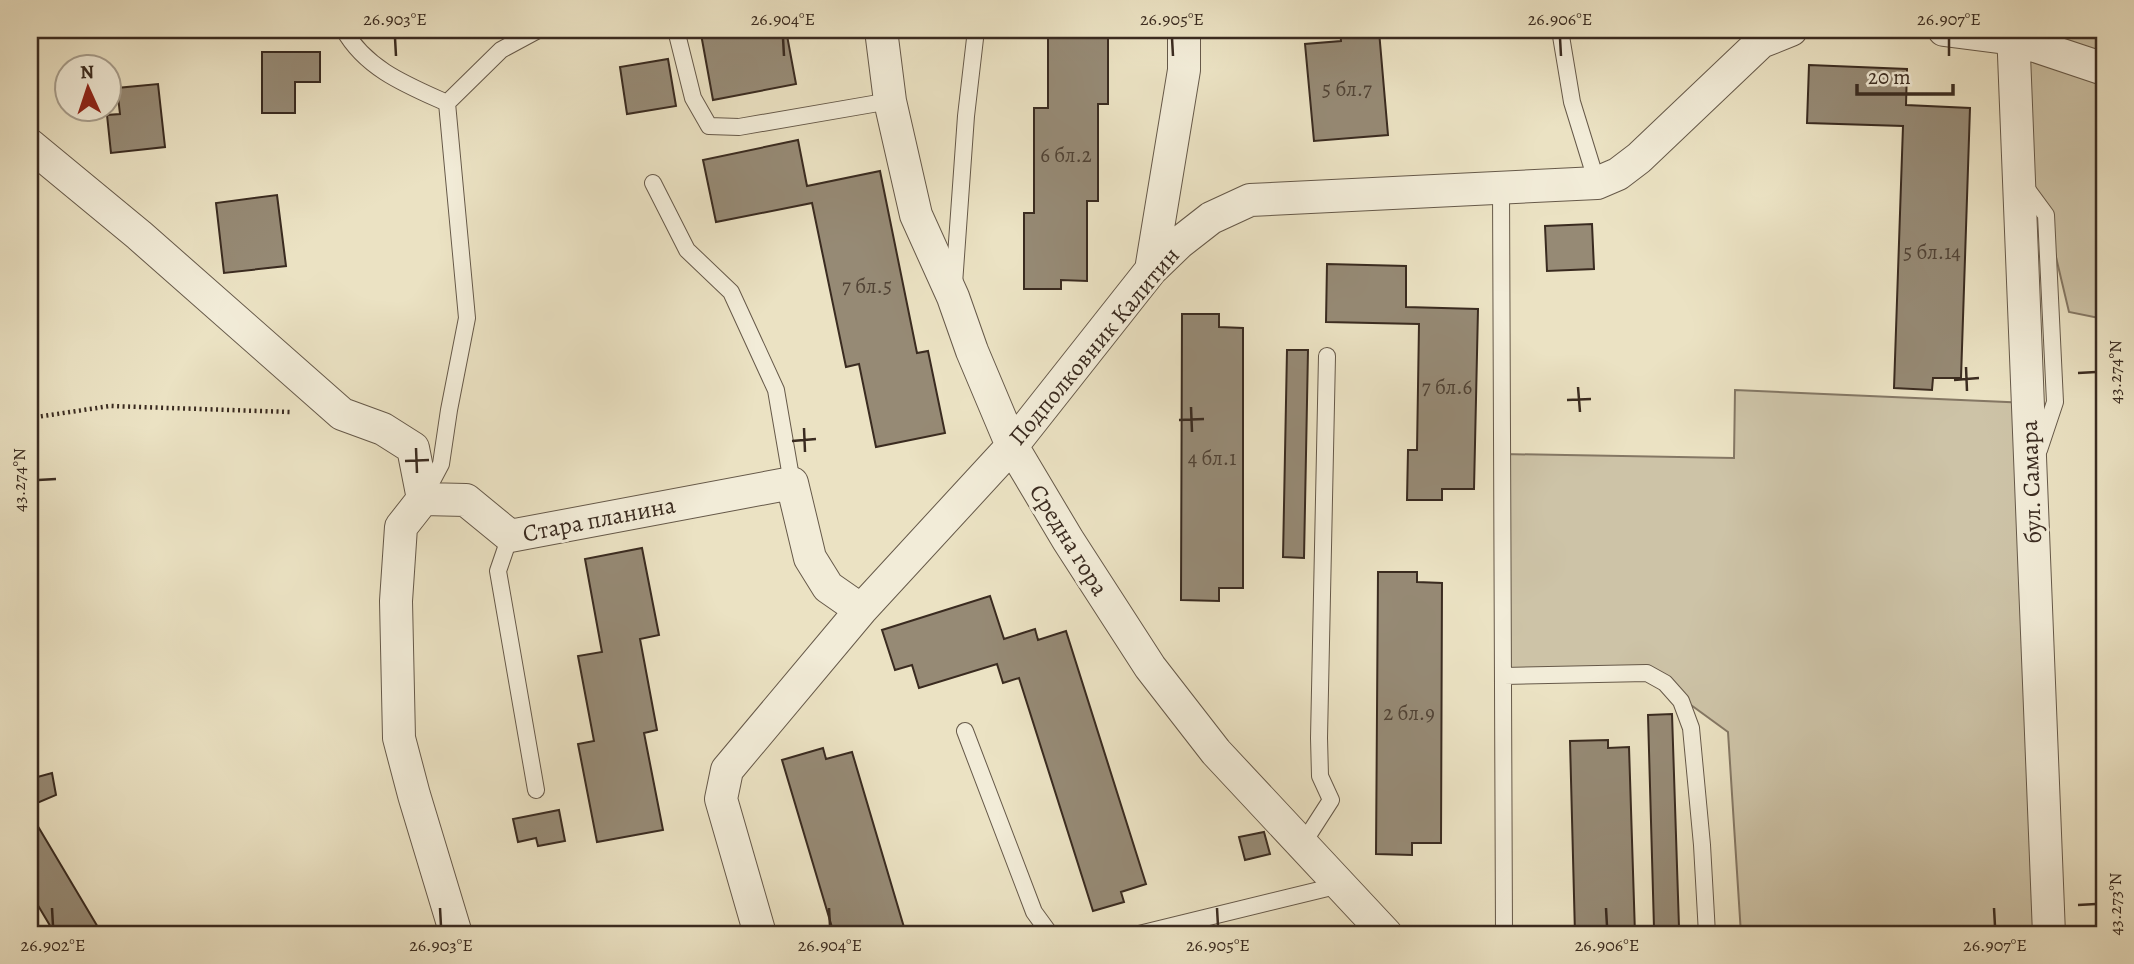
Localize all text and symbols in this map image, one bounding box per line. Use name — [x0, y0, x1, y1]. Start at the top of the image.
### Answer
text: 26.903°E — [363, 7, 427, 31]
text: 26.904°E — [751, 7, 815, 31]
text: 26.905°E — [1140, 7, 1204, 31]
text: 26.906°E — [1528, 7, 1592, 31]
text: 26.907°E — [1917, 7, 1981, 31]
north arrow — [52, 52, 122, 122]
scale bar — [1857, 52, 1954, 96]
text: N — [80, 59, 95, 85]
text: 20 m — [1868, 63, 1911, 91]
house number: 5 бл.7 — [1322, 75, 1372, 103]
house number: 6 бл.2 — [1040, 141, 1092, 169]
house number: 5 бл.14 — [1903, 238, 1961, 266]
street label: Подполковник Калитин — [1001, 240, 1187, 452]
house number: 7 бл.5 — [842, 272, 892, 300]
text: 43.274°N — [2103, 340, 2127, 404]
house number: 7 бл.6 — [1422, 373, 1473, 401]
street label: бул. Самара — [2013, 420, 2049, 544]
house number: 4 бл.1 — [1188, 444, 1236, 472]
text: 43.274°N — [7, 448, 31, 512]
street label: Средна гора — [1022, 478, 1116, 602]
street label: Стара планина — [520, 489, 678, 549]
house number: 2 бл.9 — [1383, 699, 1435, 727]
text: 43.273°N — [2103, 872, 2127, 936]
text: 26.902°E — [21, 933, 85, 957]
text: 26.903°E — [409, 933, 473, 957]
text: 26.904°E — [798, 933, 862, 957]
text: 26.905°E — [1186, 933, 1250, 957]
text: 26.906°E — [1575, 933, 1639, 957]
text: 26.907°E — [1963, 933, 2027, 957]

